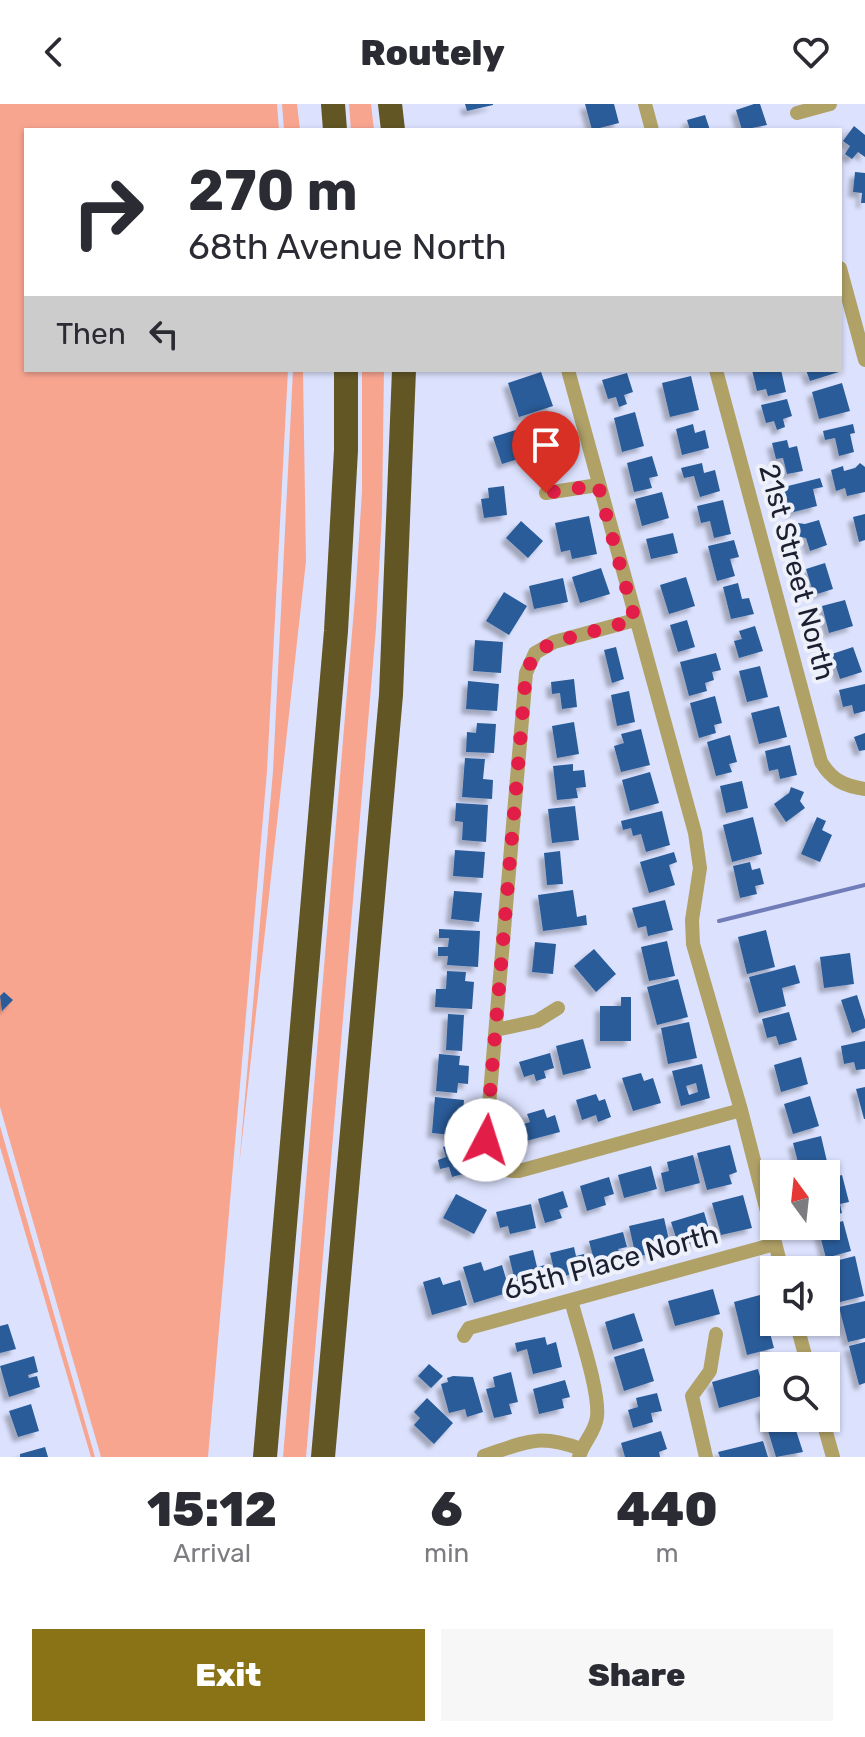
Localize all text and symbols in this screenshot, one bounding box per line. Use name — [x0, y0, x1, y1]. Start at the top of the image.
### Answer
icon: back — [32, 30, 76, 74]
icon: heart — [789, 30, 833, 74]
text: Routely — [360, 31, 505, 74]
text: 270 m — [188, 158, 358, 224]
icon: right — [56, 160, 160, 264]
text: 68th Avenue North — [188, 225, 507, 268]
icon: left — [142, 312, 186, 356]
text: Then — [56, 316, 126, 352]
pin — [512, 411, 580, 493]
icon: arrive — [524, 423, 568, 467]
street label: 21st Street North — [752, 460, 842, 684]
position arrow — [444, 1098, 528, 1182]
north arrow — [760, 1160, 840, 1240]
map controls — [760, 1160, 840, 1432]
street label: 65th Place North — [500, 1217, 722, 1307]
button: sound — [760, 1256, 840, 1336]
button: search — [760, 1352, 840, 1432]
text: 15:12 — [147, 1481, 277, 1538]
text: 6 — [431, 1481, 463, 1538]
text: 440 — [616, 1481, 718, 1538]
text: Arrival — [173, 1538, 251, 1569]
text: min — [424, 1538, 469, 1569]
text: m — [656, 1538, 679, 1569]
button: Exit — [32, 1629, 425, 1721]
button: Share — [441, 1629, 833, 1721]

